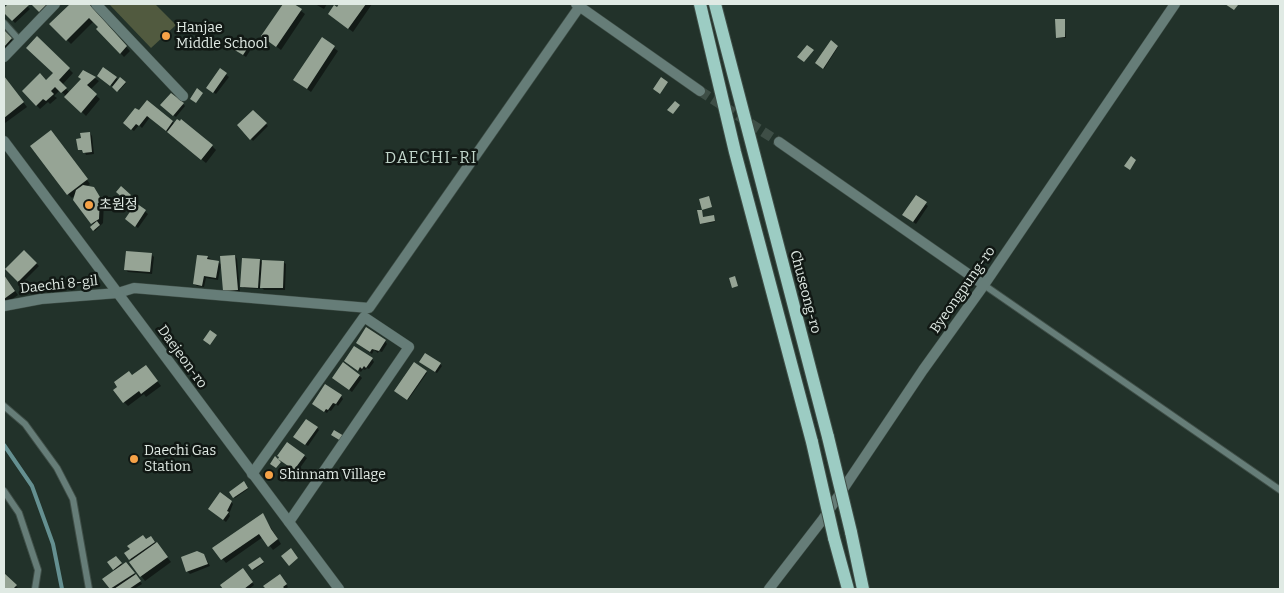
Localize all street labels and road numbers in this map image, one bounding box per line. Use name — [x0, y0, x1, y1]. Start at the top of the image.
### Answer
street label: Byeongpung-ro — [927, 243, 999, 337]
street label: Chuseong-ro — [786, 249, 824, 335]
street label: Daechi 8-gil — [19, 273, 99, 297]
street label: Daejeon-ro — [154, 322, 210, 392]

